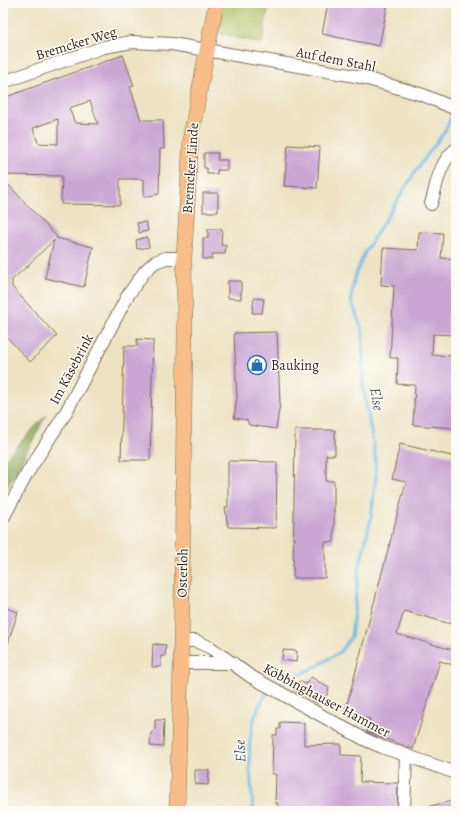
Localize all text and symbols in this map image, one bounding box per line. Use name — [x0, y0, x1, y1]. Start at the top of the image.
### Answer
street label: Bremcker Weg — [33, 22, 119, 65]
street label: Auf dem Stahl — [294, 42, 378, 77]
street label: Bremcker Linde — [178, 122, 203, 214]
street label: Im Käsebrink — [45, 331, 98, 408]
shop icon: Bauking — [246, 354, 268, 376]
place label: Bauking — [271, 356, 319, 375]
water label: Else — [365, 386, 389, 412]
street label: Osterloh — [173, 548, 192, 598]
street label: Köbbinghauser Hammer — [260, 659, 394, 742]
water label: Else — [230, 739, 250, 763]

